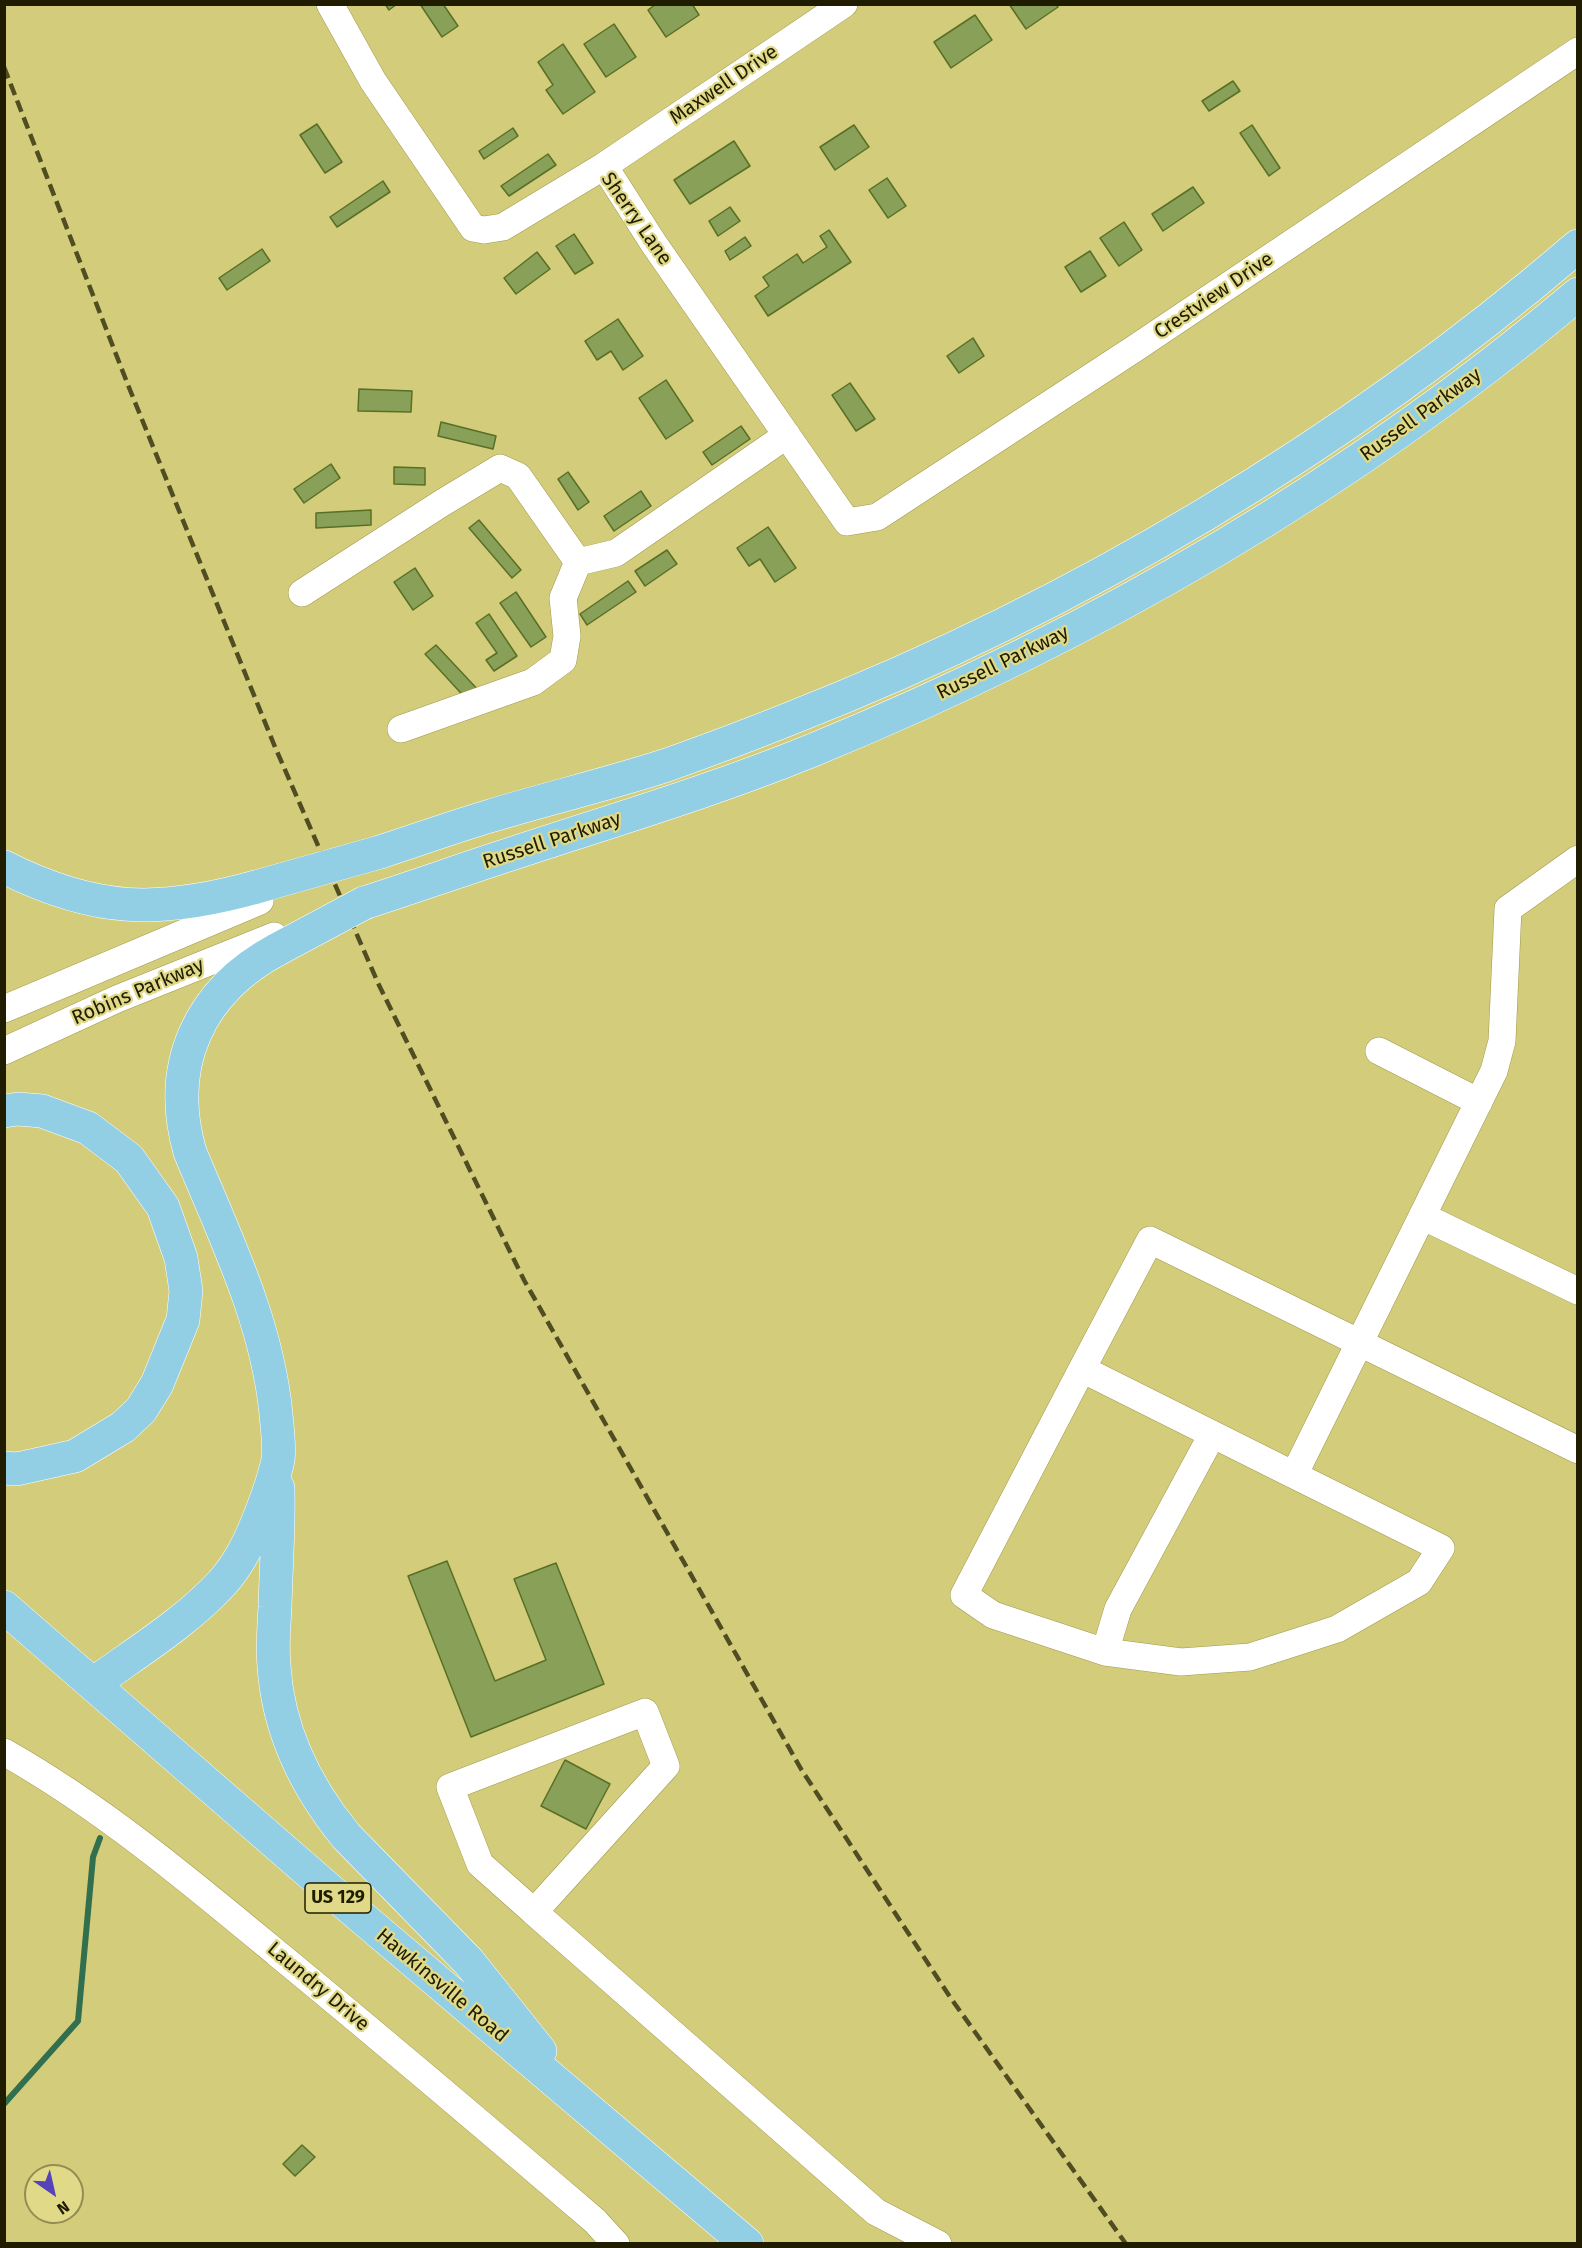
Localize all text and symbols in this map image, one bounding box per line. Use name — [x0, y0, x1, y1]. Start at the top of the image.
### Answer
street label: Maxwell Drive — [665, 40, 783, 130]
street label: Sherry Lane — [595, 168, 677, 270]
street label: Crestview Drive — [1150, 247, 1278, 345]
street label: Russell Parkway — [1356, 363, 1486, 467]
street label: Russell Parkway — [933, 621, 1073, 705]
street label: Russell Parkway — [480, 807, 624, 875]
street label: Robins Parkway — [68, 953, 208, 1031]
road number: US 129 — [305, 1883, 371, 1913]
street label: Hawkinsville Road — [371, 1924, 513, 2048]
street label: Laundry Drive — [262, 1937, 374, 2037]
north arrow — [24, 2164, 84, 2224]
text: N — [54, 2197, 73, 2219]

